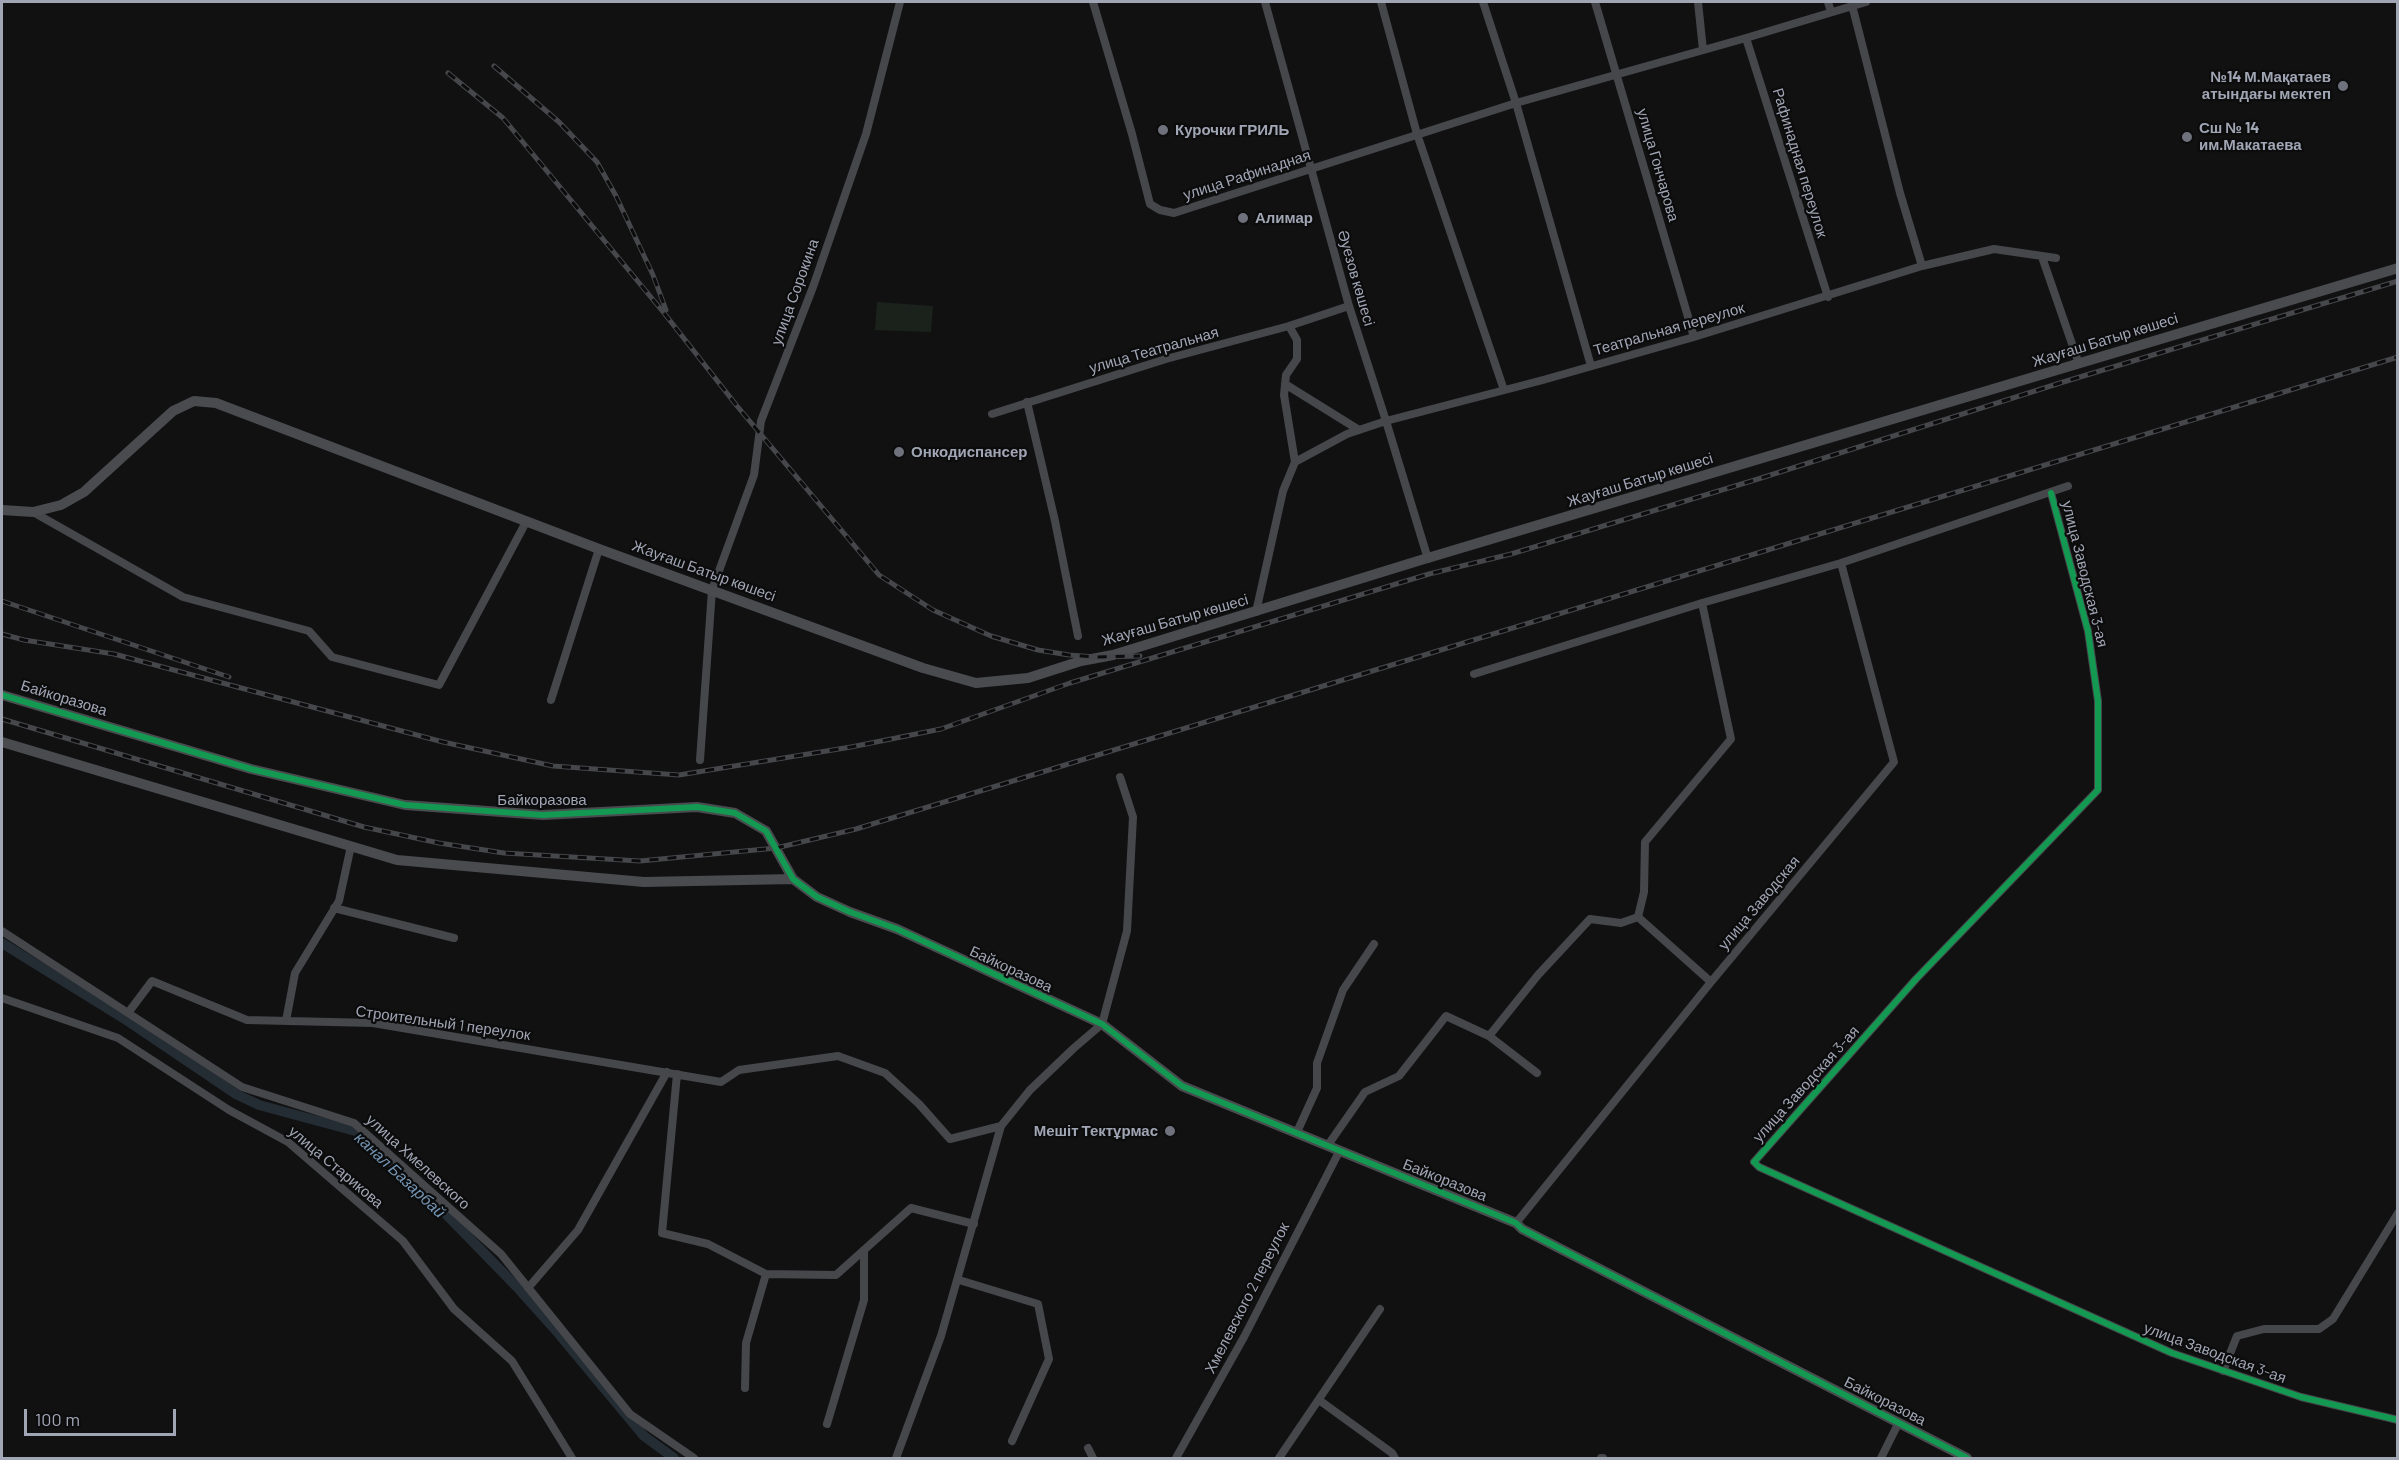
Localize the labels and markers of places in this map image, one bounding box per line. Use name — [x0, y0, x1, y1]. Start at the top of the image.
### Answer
place label: №14 М.Мақатаев атындағы мектеп — [2202, 68, 2331, 103]
marker: №14 М.Мақатаев атындағы мектеп — [2336, 79, 2350, 93]
place label: Сш № 14 им.Макатаева — [2199, 119, 2302, 154]
place label: Курочки ГРИЛЬ — [1175, 121, 1289, 139]
marker: Курочки ГРИЛЬ — [1156, 123, 1170, 137]
marker: Сш № 14 им.Макатаева — [2180, 130, 2194, 144]
place label: Алимар — [1255, 209, 1313, 227]
marker: Алимар — [1236, 211, 1250, 225]
place label: Онкодиспансер — [911, 443, 1027, 461]
marker: Онкодиспансер — [892, 445, 906, 459]
place label: Мешіт Тектұрмас — [1034, 1122, 1158, 1140]
marker: Мешіт Тектұрмас — [1163, 1124, 1177, 1138]

